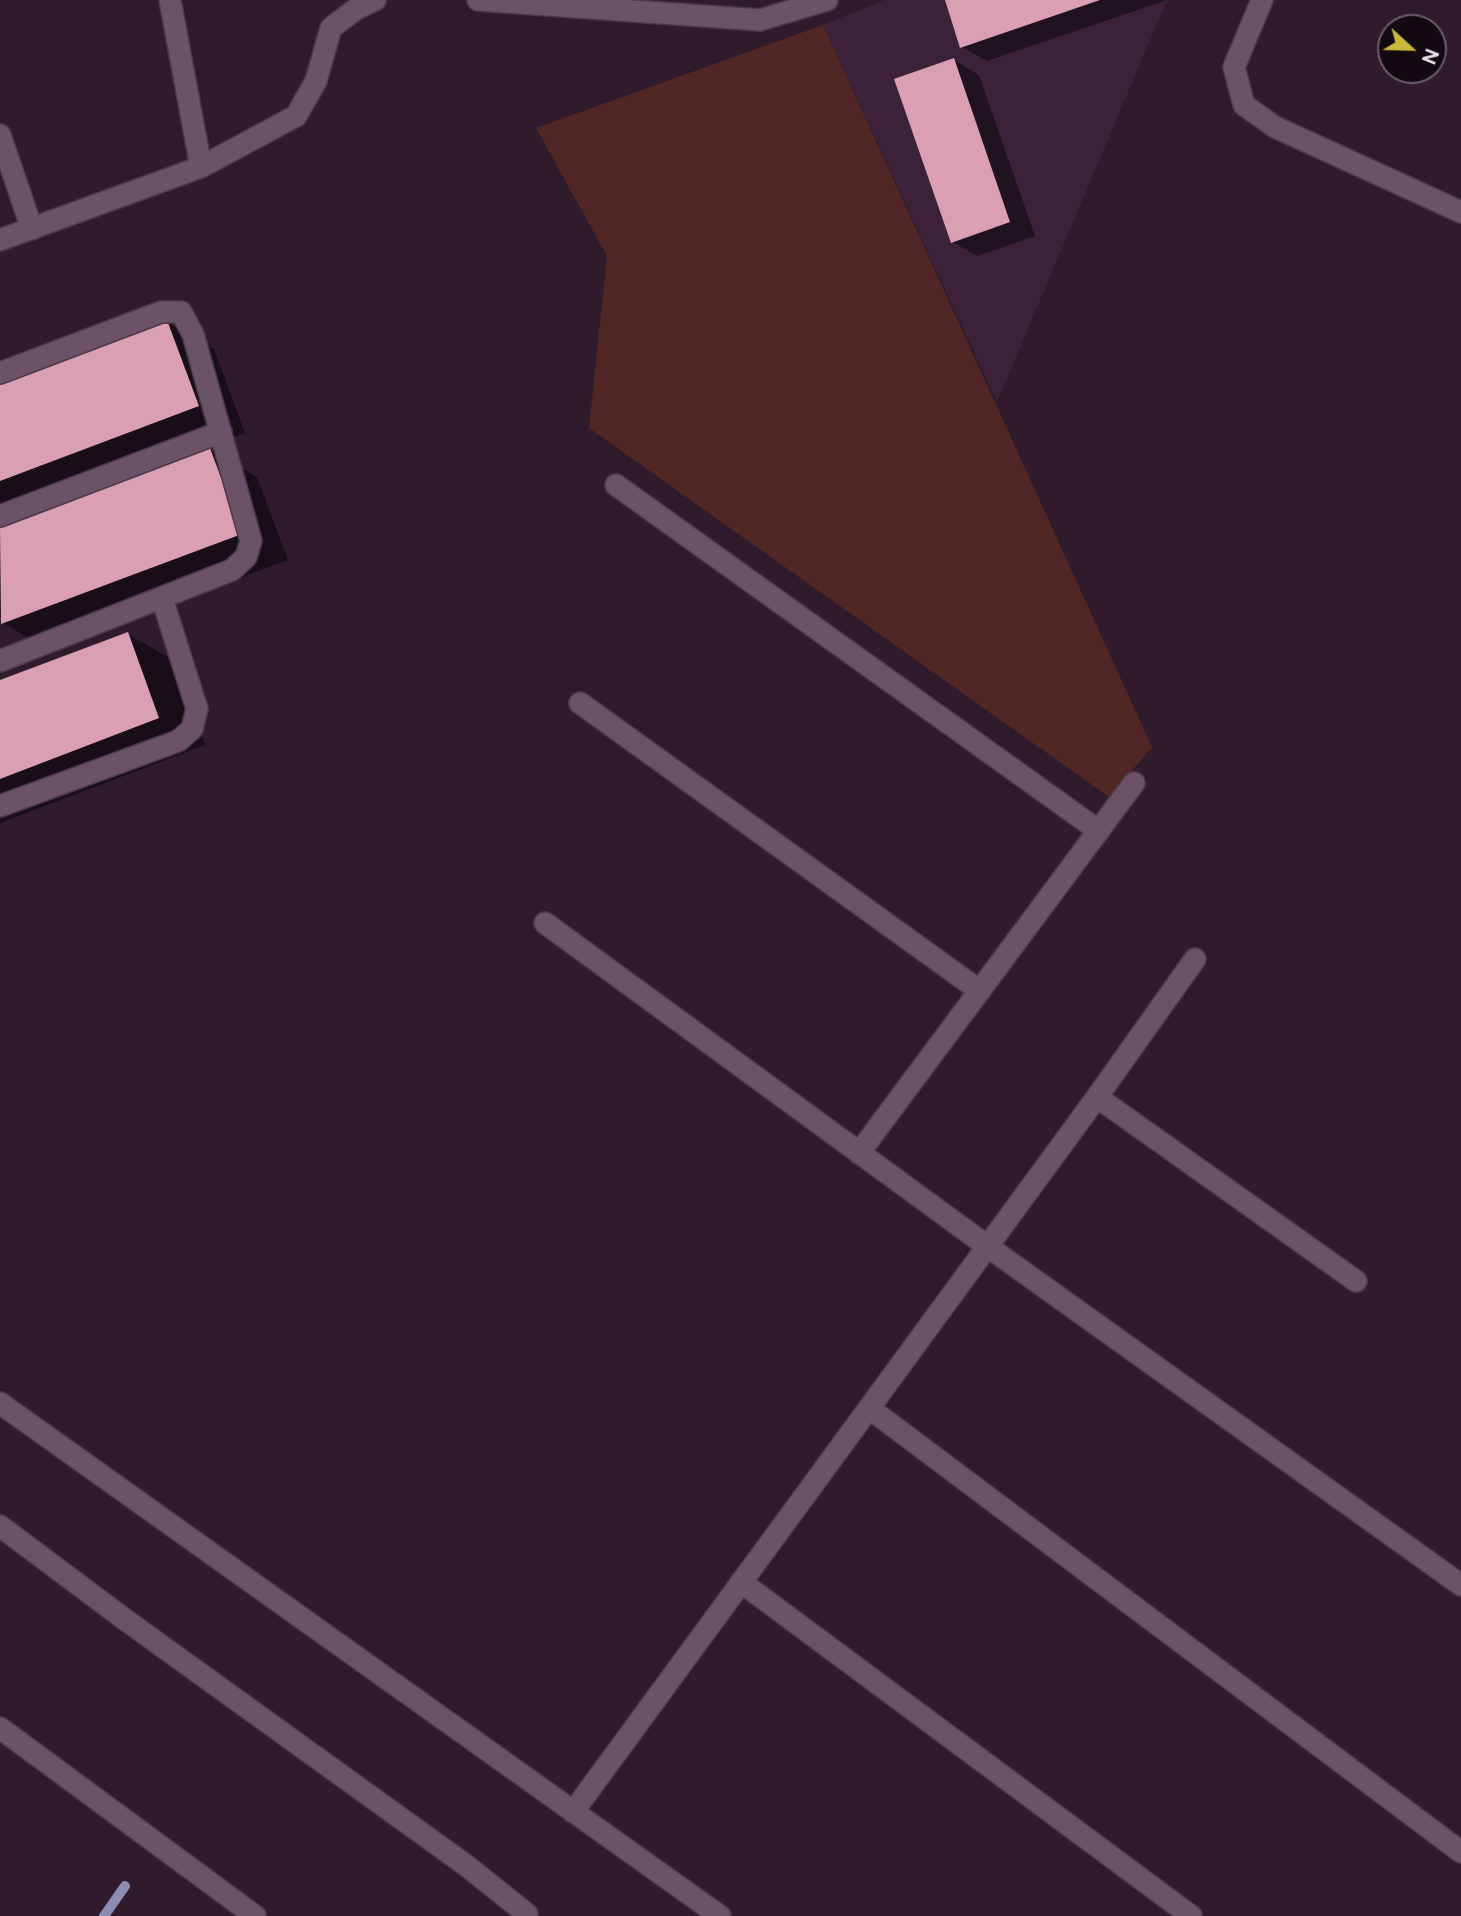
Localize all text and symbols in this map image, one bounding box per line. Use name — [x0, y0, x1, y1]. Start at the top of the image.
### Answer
north arrow — [1377, 14, 1447, 84]
text: N — [1417, 45, 1443, 67]

